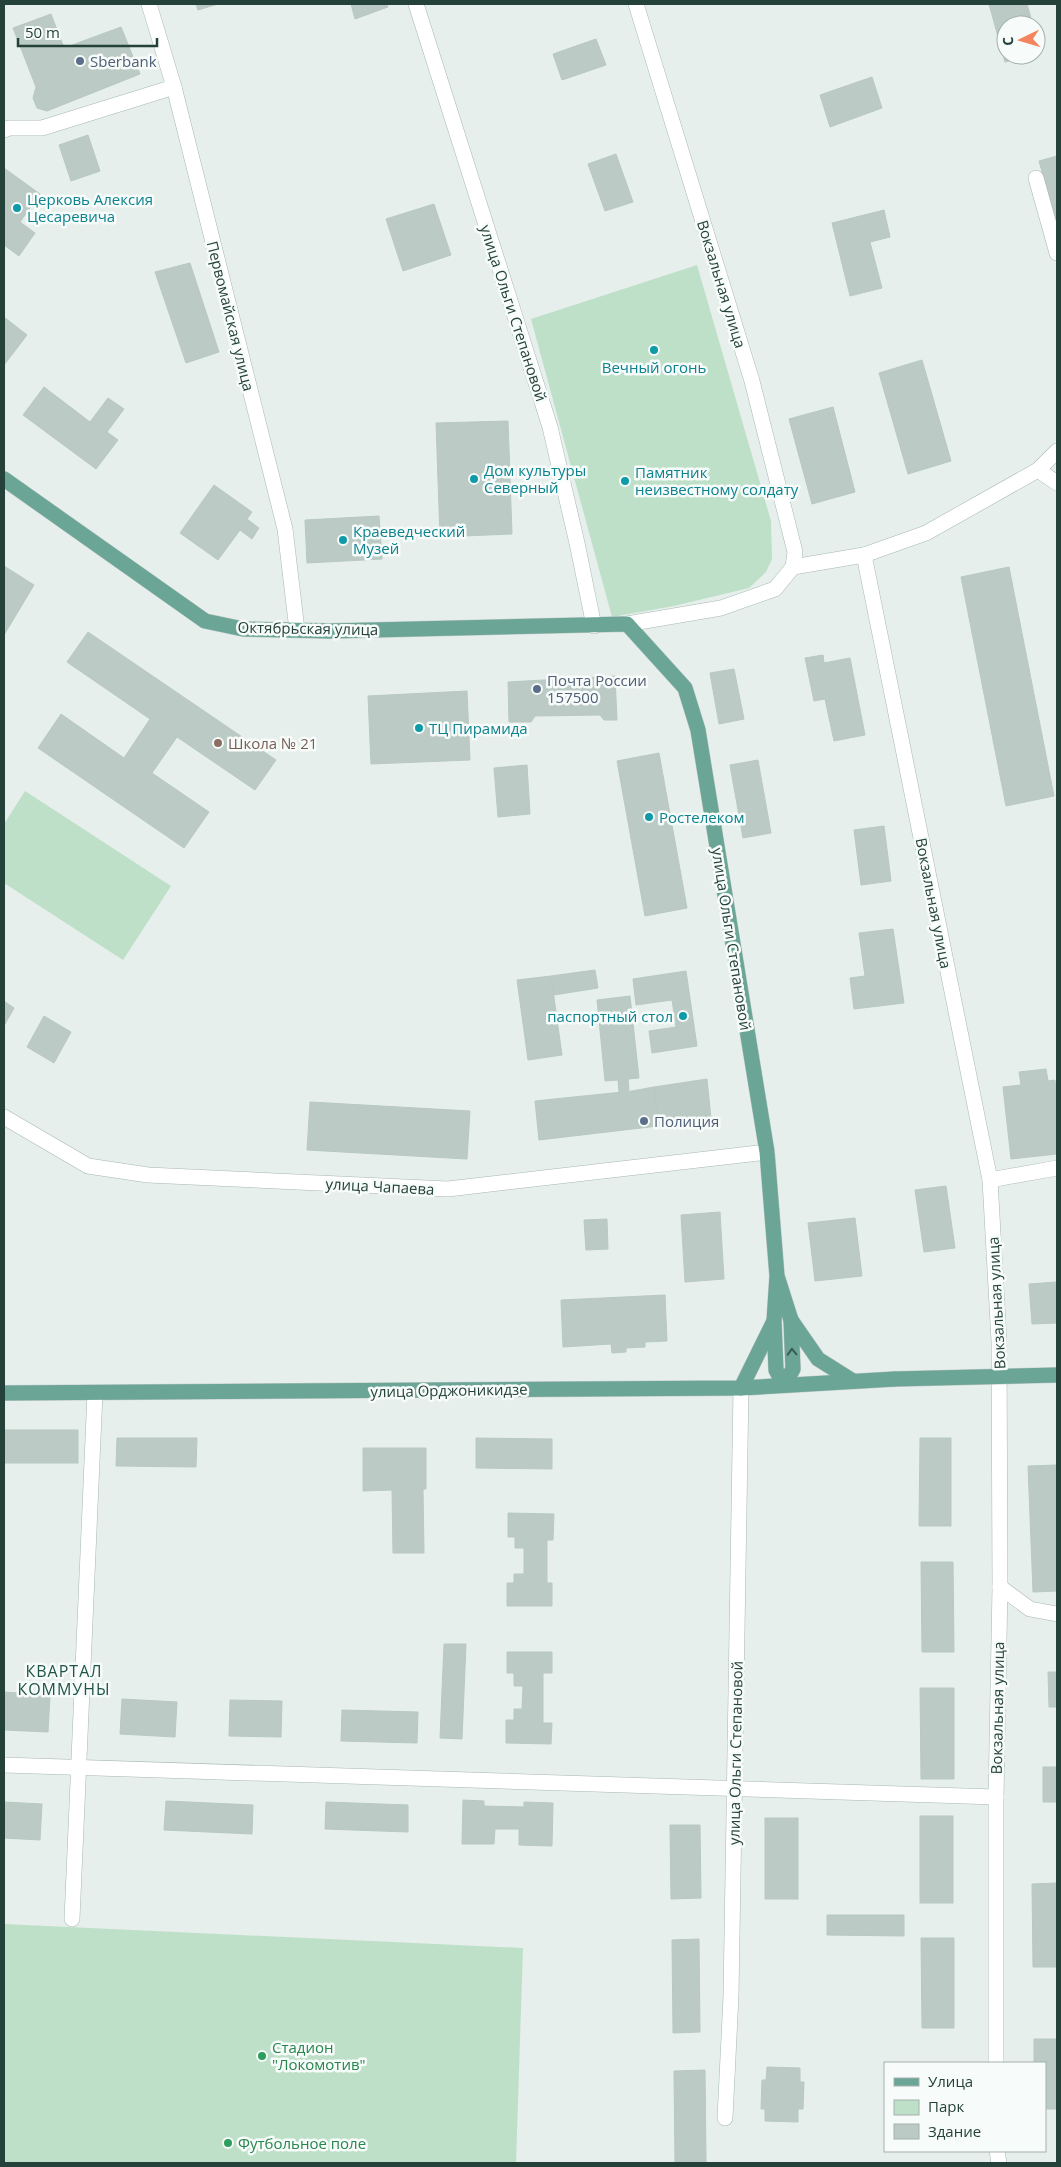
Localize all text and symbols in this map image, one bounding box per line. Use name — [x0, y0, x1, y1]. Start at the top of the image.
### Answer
scale bar — [18, 15, 156, 47]
north arrow — [996, 15, 1046, 65]
text: 50 m — [25, 22, 60, 42]
text: С — [998, 36, 1017, 46]
place label: Sberbank — [90, 51, 157, 71]
marker: Sberbank — [74, 55, 86, 67]
place label: Церковь Алексия Цесаревича — [27, 189, 153, 226]
marker: Церковь Алексия Цесаревича — [11, 202, 23, 214]
street label: Вокзальная улица — [693, 218, 751, 350]
street label: улица Ольги Степановой — [476, 222, 552, 404]
street label: Первомайская улица — [203, 239, 259, 393]
marker: Вечный огонь — [648, 344, 660, 356]
place label: Вечный огонь — [602, 357, 706, 377]
place label: Дом культуры Северный — [484, 460, 586, 497]
place label: Памятник неизвестному солдату — [635, 462, 799, 499]
marker: Дом культуры Северный — [468, 473, 480, 485]
marker: Памятник неизвестному солдату — [619, 475, 631, 487]
place label: Краеведческий Музей — [353, 521, 465, 558]
marker: Краеведческий Музей — [337, 534, 349, 546]
street label: Октябрьская улица — [238, 617, 378, 639]
place label: Почта России 157500 — [547, 670, 647, 707]
marker: Почта России 157500 — [531, 683, 543, 695]
place label: ТЦ Пирамида — [429, 718, 528, 738]
marker: ТЦ Пирамида — [413, 722, 425, 734]
place label: Школа № 21 — [228, 733, 317, 753]
marker: Школа № 21 — [212, 737, 224, 749]
place label: Ростелеком — [659, 807, 745, 827]
marker: Ростелеком — [643, 811, 655, 823]
street label: Вокзальная улица — [912, 836, 956, 970]
street label: улица Ольги Степановой — [708, 846, 756, 1032]
place label: паспортный стол — [547, 1006, 673, 1026]
marker: паспортный стол — [677, 1010, 689, 1022]
place label: Полиция — [654, 1111, 719, 1131]
marker: Полиция — [638, 1115, 650, 1127]
street label: улица Чапаева — [325, 1173, 435, 1199]
street label: Вокзальная улица — [983, 1236, 1009, 1370]
one-way arrow — [787, 1348, 797, 1356]
street label: улица Орджоникидзе — [370, 1379, 528, 1401]
street label: Вокзальная улица — [986, 1641, 1008, 1775]
district label: КВАРТАЛ КОММУНЫ — [17, 1660, 111, 1700]
street label: улица Ольги Степановой — [723, 1661, 747, 1845]
place label: Стадион "Локомотив" — [272, 2037, 366, 2074]
marker: Стадион "Локомотив" — [256, 2050, 268, 2062]
legend — [884, 2062, 1046, 2152]
text: Улица — [928, 2071, 973, 2091]
text: Парк — [928, 2096, 964, 2116]
text: Здание — [928, 2121, 981, 2141]
place label: Футбольное поле — [238, 2133, 366, 2153]
marker: Футбольное поле — [222, 2137, 234, 2149]

